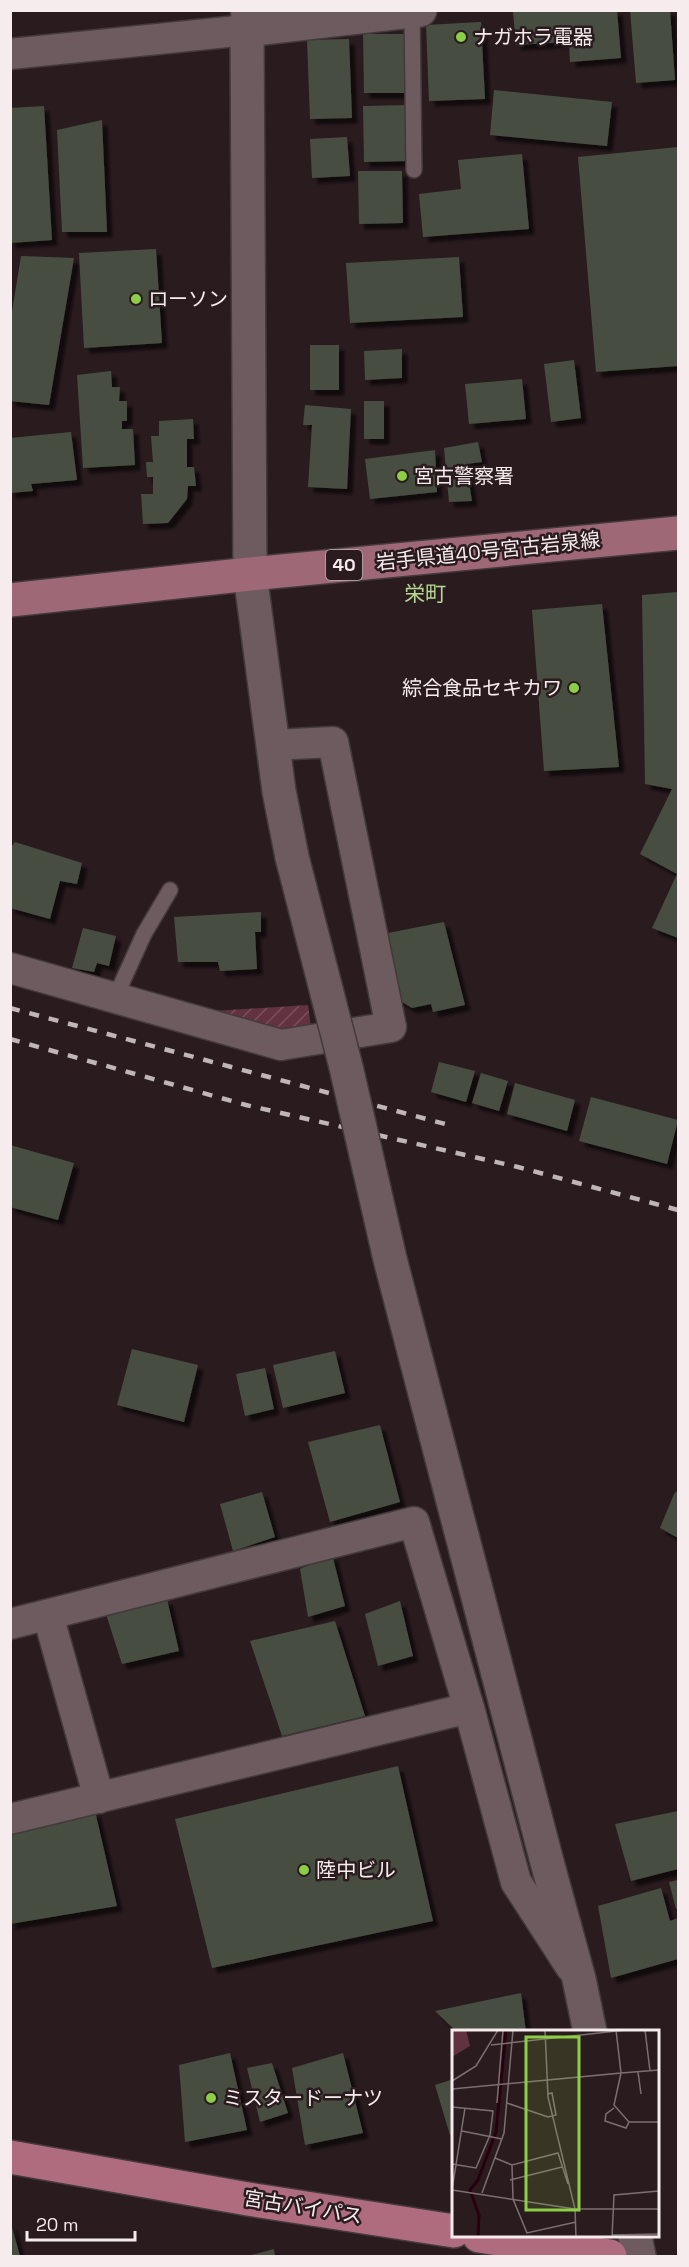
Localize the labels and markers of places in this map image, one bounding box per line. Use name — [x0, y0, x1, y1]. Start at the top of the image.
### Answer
place label: ナガホラ電器 — [473, 24, 593, 50]
marker: ナガホラ電器 — [454, 30, 468, 44]
place label: ローソン — [148, 286, 228, 312]
marker: ローソン — [129, 292, 143, 306]
place label: 宮古警察署 — [414, 463, 514, 489]
marker: 宮古警察署 — [395, 469, 409, 483]
place label: 綜合食品セキカワ — [402, 675, 562, 701]
marker: 綜合食品セキカワ — [567, 681, 581, 695]
place label: 陸中ビル — [316, 1857, 396, 1883]
marker: 陸中ビル — [297, 1863, 311, 1877]
place label: ミスタードーナツ — [223, 2085, 383, 2111]
marker: ミスタードーナツ — [204, 2091, 218, 2105]

